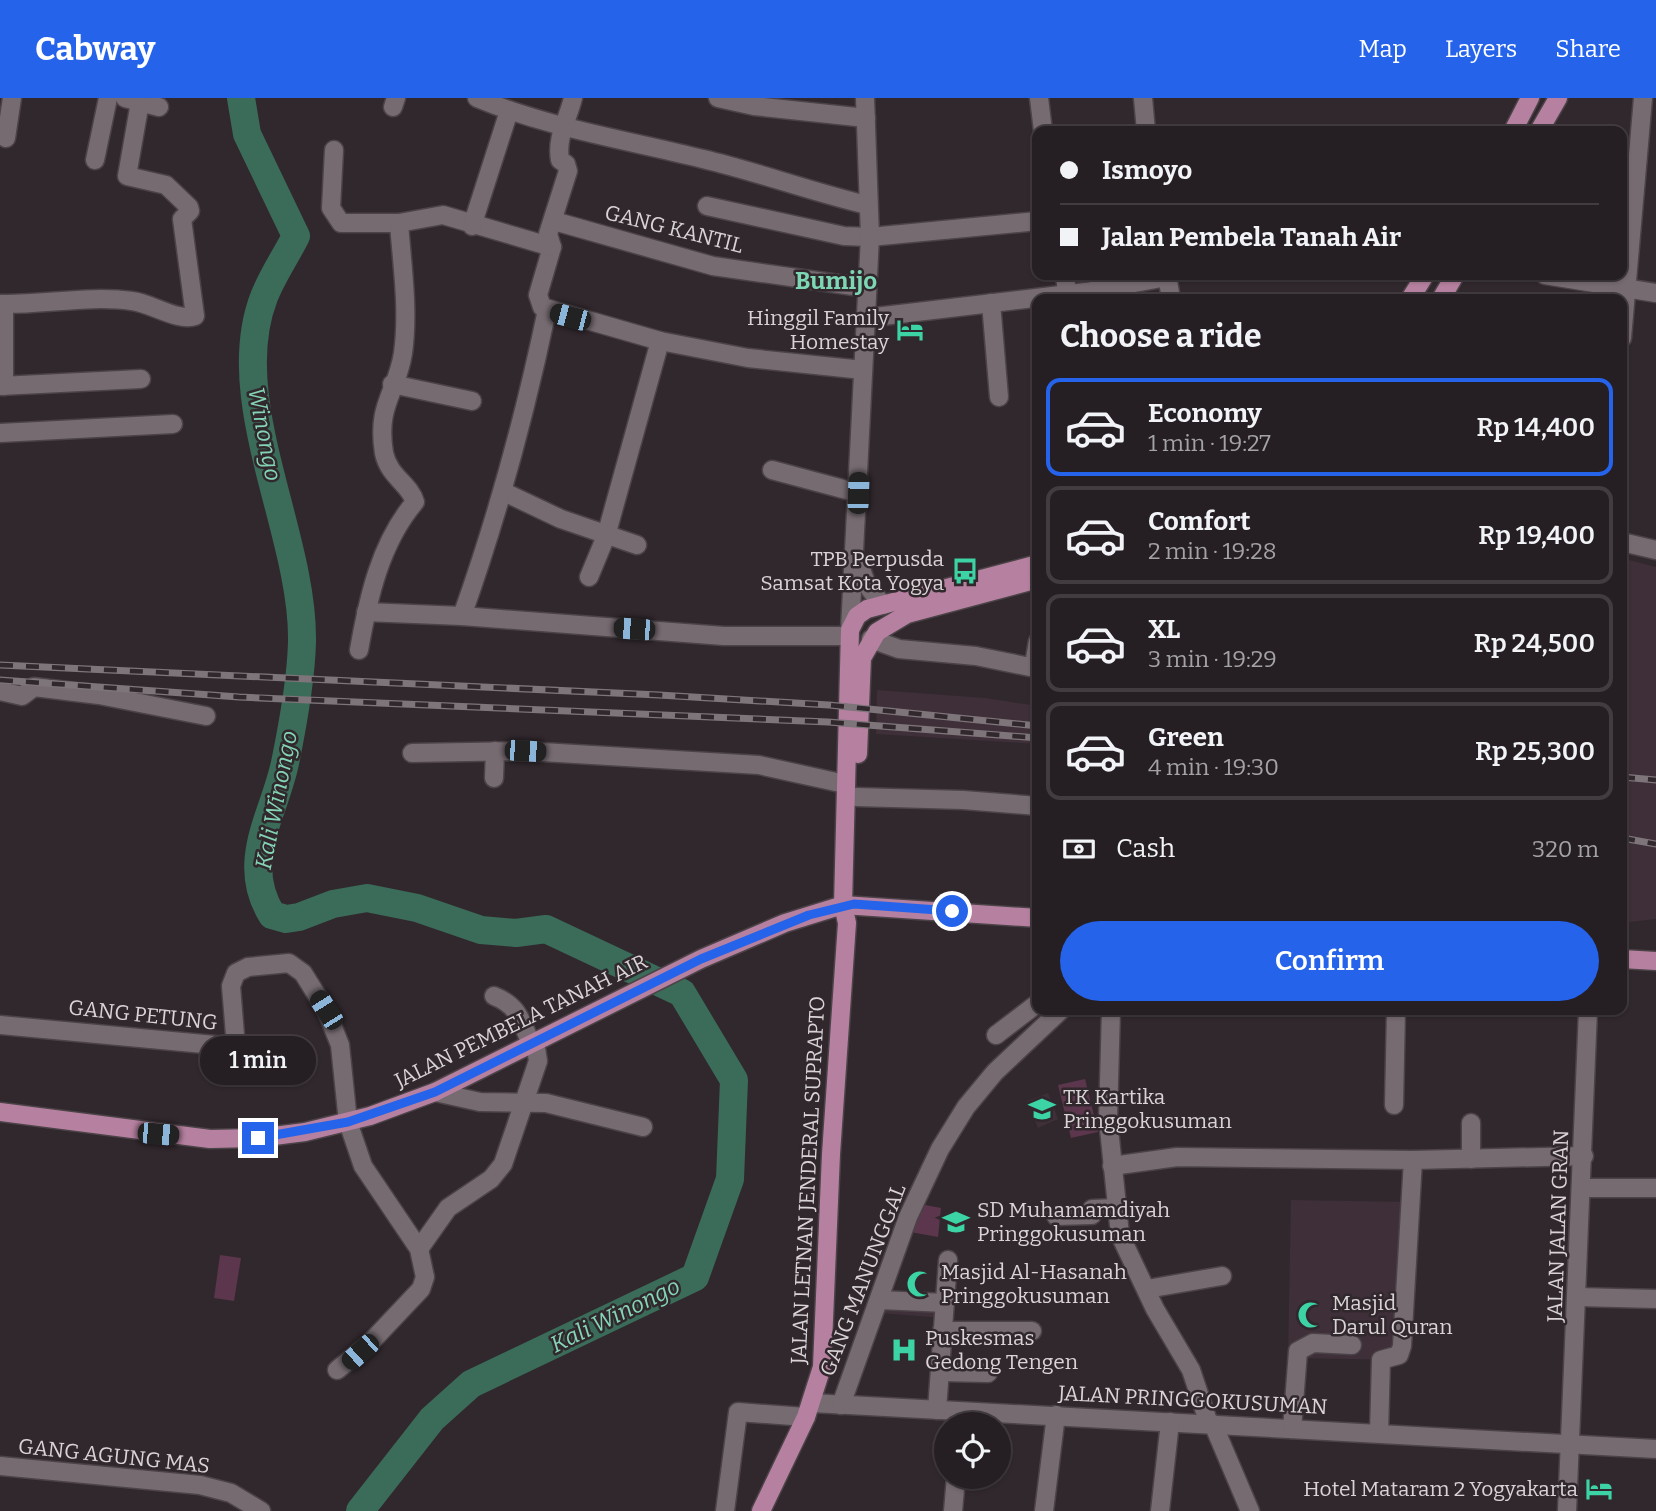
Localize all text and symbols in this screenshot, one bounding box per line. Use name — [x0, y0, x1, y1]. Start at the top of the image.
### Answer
text: Cabway — [35, 29, 155, 69]
text: Map — [1359, 35, 1407, 63]
text: Layers — [1445, 35, 1517, 63]
text: Share — [1555, 35, 1621, 63]
text: Ismoyo — [1102, 155, 1192, 186]
street label: GANG KANTIL — [602, 199, 746, 259]
text: Jalan Pembela Tanah Air — [1102, 222, 1401, 253]
district label: Bumijo — [795, 267, 877, 295]
car — [547, 301, 594, 333]
place label: Hinggil Family Homestay — [747, 305, 890, 355]
hotel icon: Hinggil Family Homestay — [895, 315, 925, 345]
text: Choose a ride — [1060, 317, 1261, 355]
water label: Winongo — [242, 385, 288, 483]
icon: car — [1064, 396, 1127, 459]
text: Economy — [1148, 398, 1262, 429]
text: Rp 14,400 — [1476, 412, 1595, 443]
text: 1 min · 19:27 — [1148, 429, 1271, 457]
car — [847, 472, 870, 514]
icon: car — [1064, 504, 1127, 567]
text: Comfort — [1148, 506, 1251, 537]
text: Rp 19,400 — [1478, 520, 1595, 551]
text: 2 min · 19:28 — [1148, 537, 1277, 565]
place label: TPB Perpusda Samsat Kota Yogya — [760, 546, 945, 596]
bus stop icon: TPB Perpusda Samsat Kota Yogya — [950, 556, 980, 586]
icon: car — [1064, 612, 1127, 675]
text: XL — [1148, 614, 1180, 645]
car — [613, 617, 656, 641]
text: Rp 24,500 — [1474, 628, 1595, 659]
text: 3 min · 19:29 — [1148, 645, 1277, 673]
icon: car — [1064, 720, 1127, 783]
text: Green — [1148, 722, 1224, 753]
water label: Kali Winongo — [249, 728, 303, 872]
text: Rp 25,300 — [1475, 736, 1595, 767]
car — [504, 739, 547, 763]
text: 4 min · 19:30 — [1148, 753, 1279, 781]
icon: cash — [1060, 830, 1098, 868]
text: Cash — [1116, 833, 1175, 864]
text: 320 m — [1532, 835, 1599, 863]
route start — [936, 895, 968, 927]
button: Confirm — [1060, 921, 1599, 1001]
street label: JALAN PEMBELA TANAH AIR — [389, 948, 652, 1094]
car — [306, 987, 347, 1033]
street label: GANG PETUNG — [67, 994, 219, 1036]
street label: JALAN LETNAN JENDERAL SUPRAPTO — [785, 995, 831, 1366]
callout: 1 min — [200, 1037, 316, 1086]
text: 1 min — [229, 1046, 287, 1074]
place label: TK Kartika Pringgokusuman — [1063, 1084, 1232, 1134]
school or university icon: TK Kartika Pringgokusuman — [1027, 1094, 1057, 1124]
car — [137, 1122, 180, 1146]
route end — [242, 1122, 274, 1154]
street label: JALAN JALAN GRAN — [1542, 1129, 1574, 1324]
street label: GANG MANUNGGAL — [814, 1180, 912, 1380]
place label: SD Muhamamdiyah Pringgokusuman — [977, 1197, 1170, 1247]
school or university icon: SD Muhamamdiyah Pringgokusuman — [941, 1207, 971, 1237]
place label: Masjid Al-Hasanah Pringgokusuman — [941, 1259, 1127, 1309]
mosque icon: Masjid Al-Hasanah Pringgokusuman — [905, 1269, 935, 1299]
water label: Kali Winongo — [546, 1272, 684, 1358]
place label: Masjid Darul Quran — [1332, 1290, 1453, 1340]
mosque icon: Masjid Darul Quran — [1296, 1300, 1326, 1330]
place label: Puskesmas Gedong Tengen — [925, 1325, 1078, 1375]
car — [338, 1330, 383, 1374]
hospital icon: Puskesmas Gedong Tengen — [889, 1335, 919, 1365]
street label: JALAN PRINGGOKUSUMAN — [1057, 1380, 1328, 1420]
map controls — [934, 1412, 1011, 1489]
button: locate — [934, 1412, 1011, 1489]
street label: GANG AGUNG MAS — [17, 1433, 211, 1479]
hotel icon: Hotel Mataram 2 Yogyakarta — [1584, 1474, 1614, 1504]
place label: Hotel Mataram 2 Yogyakarta — [1303, 1476, 1579, 1502]

